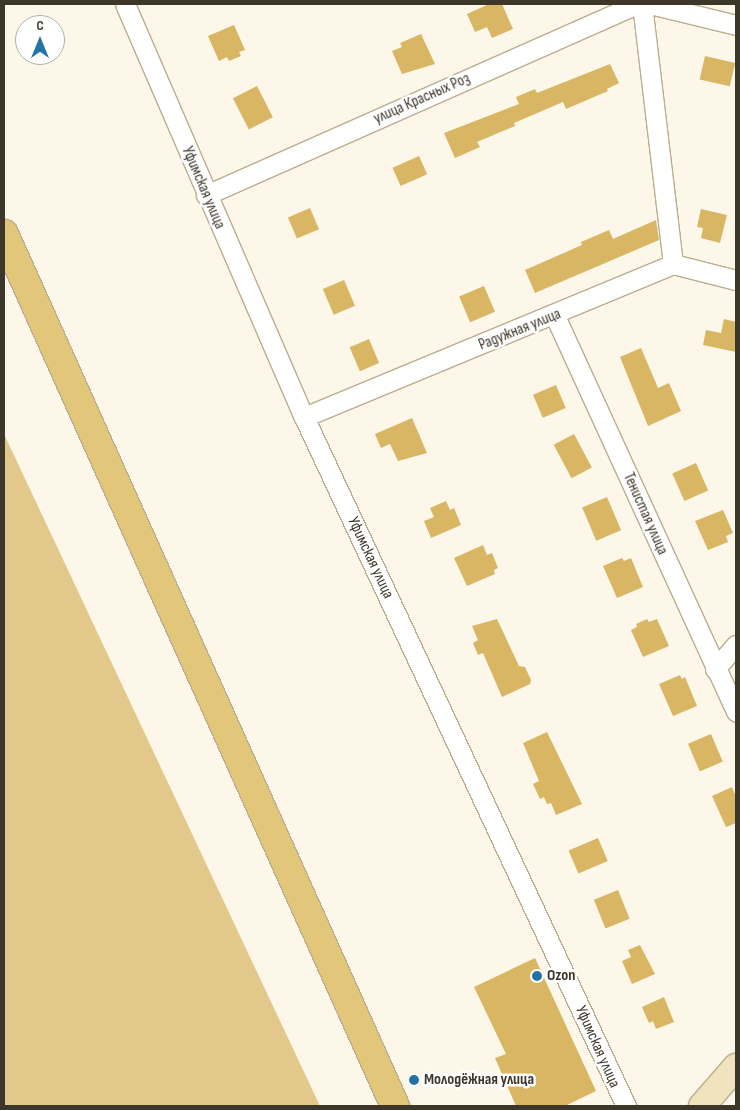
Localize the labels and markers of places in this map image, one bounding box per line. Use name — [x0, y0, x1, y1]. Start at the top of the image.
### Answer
place label: Ozon — [547, 966, 575, 986]
marker: Ozon — [531, 970, 543, 982]
place label: Молодёжная улица — [424, 1070, 534, 1090]
marker: Молодёжная улица — [408, 1074, 420, 1086]

